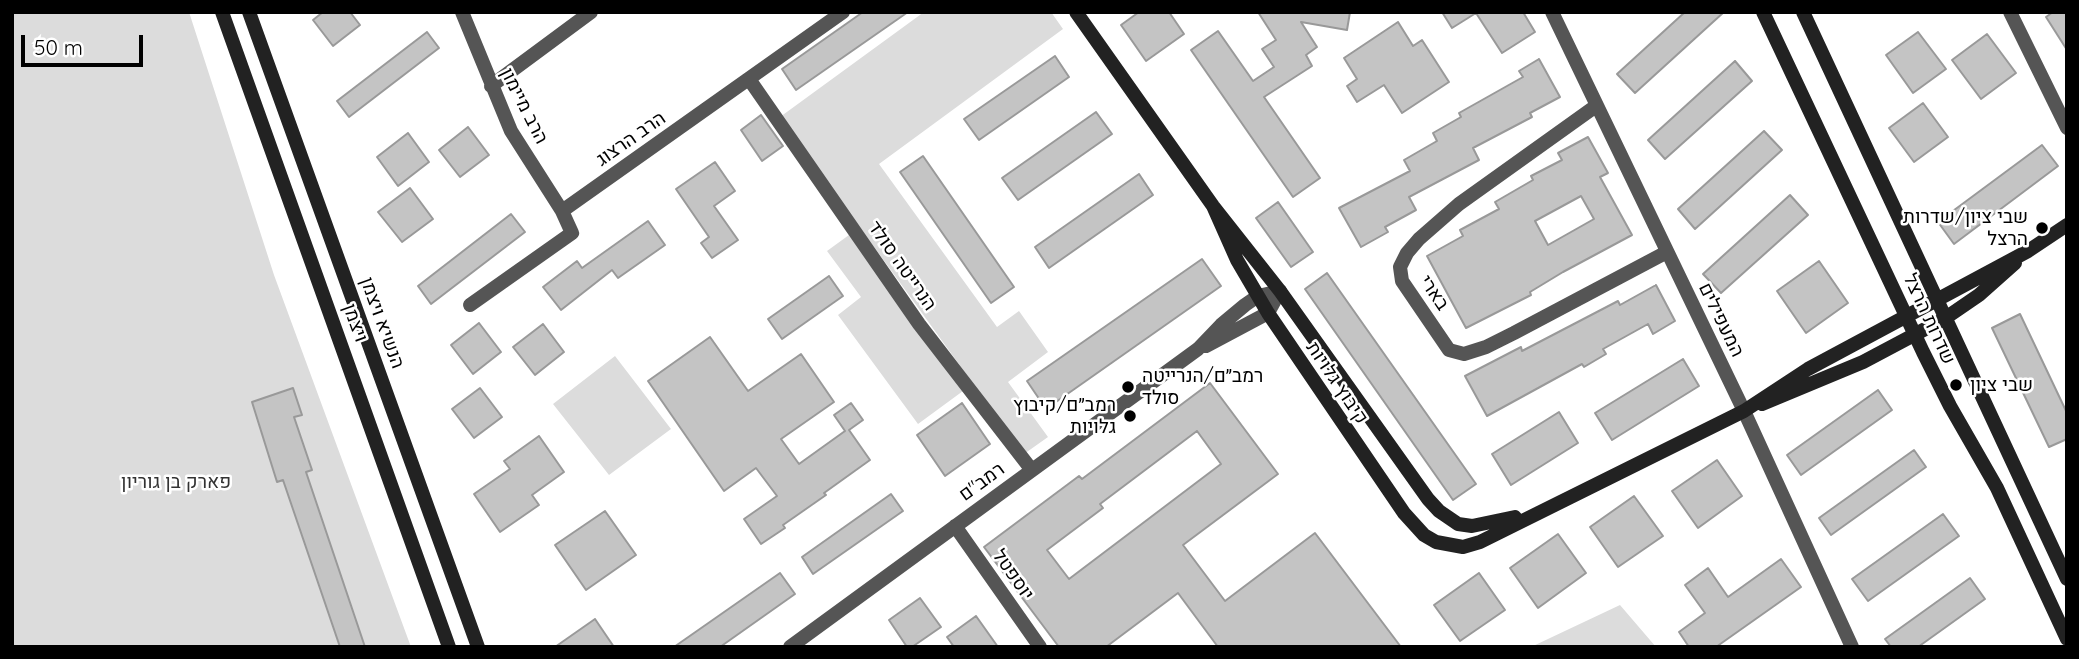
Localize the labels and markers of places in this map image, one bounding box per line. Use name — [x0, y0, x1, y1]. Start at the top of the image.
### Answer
place label: שבי ציון/שדרות הרצל — [1903, 206, 2028, 250]
marker: שבי ציון/שדרות הרצל — [2034, 220, 2050, 236]
place label: רמב״ם/הנרייטה סולד — [1142, 365, 1263, 409]
place label: שבי ציון — [1970, 374, 2033, 396]
marker: שבי ציון — [1948, 377, 1964, 393]
marker: רמב״ם/הנרייטה סולד — [1120, 379, 1136, 395]
place label: רמב״ם/קיבוץ גלויות — [1013, 394, 1116, 438]
marker: רמב״ם/קיבוץ גלויות — [1122, 408, 1138, 424]

